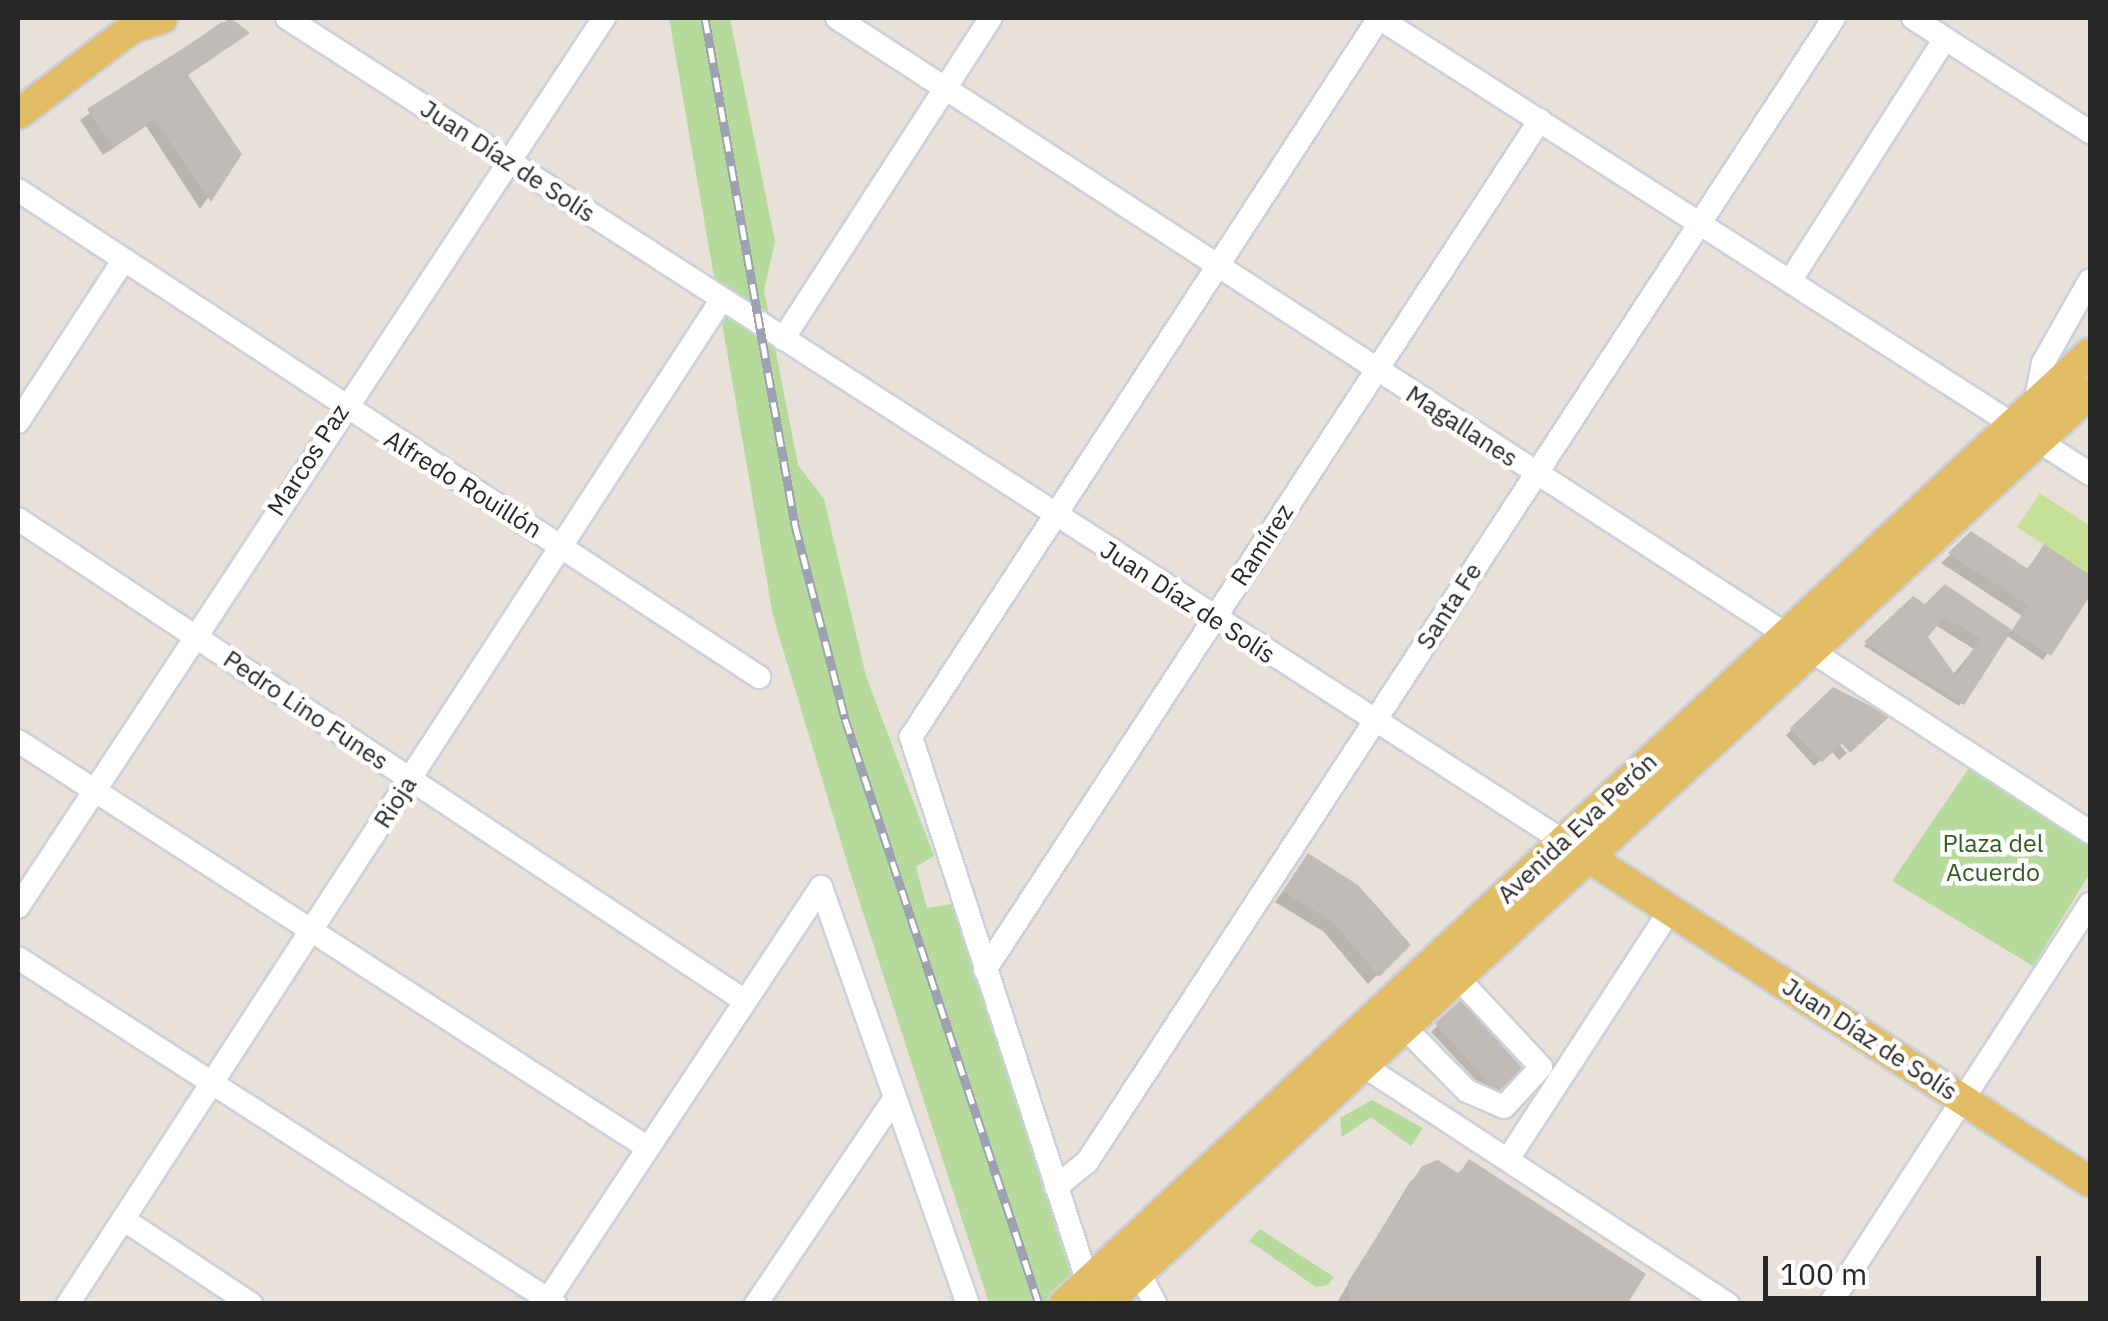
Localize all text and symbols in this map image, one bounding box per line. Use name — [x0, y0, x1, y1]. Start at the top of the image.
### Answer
street label: Juan Díaz de Solís — [415, 93, 601, 229]
street label: Magallanes — [1401, 379, 1523, 473]
street label: Marcos Paz — [261, 399, 355, 521]
street label: Alfredo Rouillón — [379, 424, 547, 544]
street label: Ramírez — [1225, 498, 1299, 592]
street label: Juan Díaz de Solís — [1095, 534, 1281, 670]
street label: Santa Fe — [1410, 557, 1488, 655]
street label: Pedro Lino Funes — [218, 644, 394, 776]
street label: Avenida Eva Perón — [1491, 746, 1663, 910]
street label: Rioja — [367, 770, 423, 834]
park label: Plaza del Acuerdo — [1942, 829, 2044, 888]
street label: Juan Díaz de Solís — [1777, 971, 1963, 1107]
scale bar — [1768, 1236, 2046, 1298]
text: 100 m — [1780, 1254, 1867, 1293]

